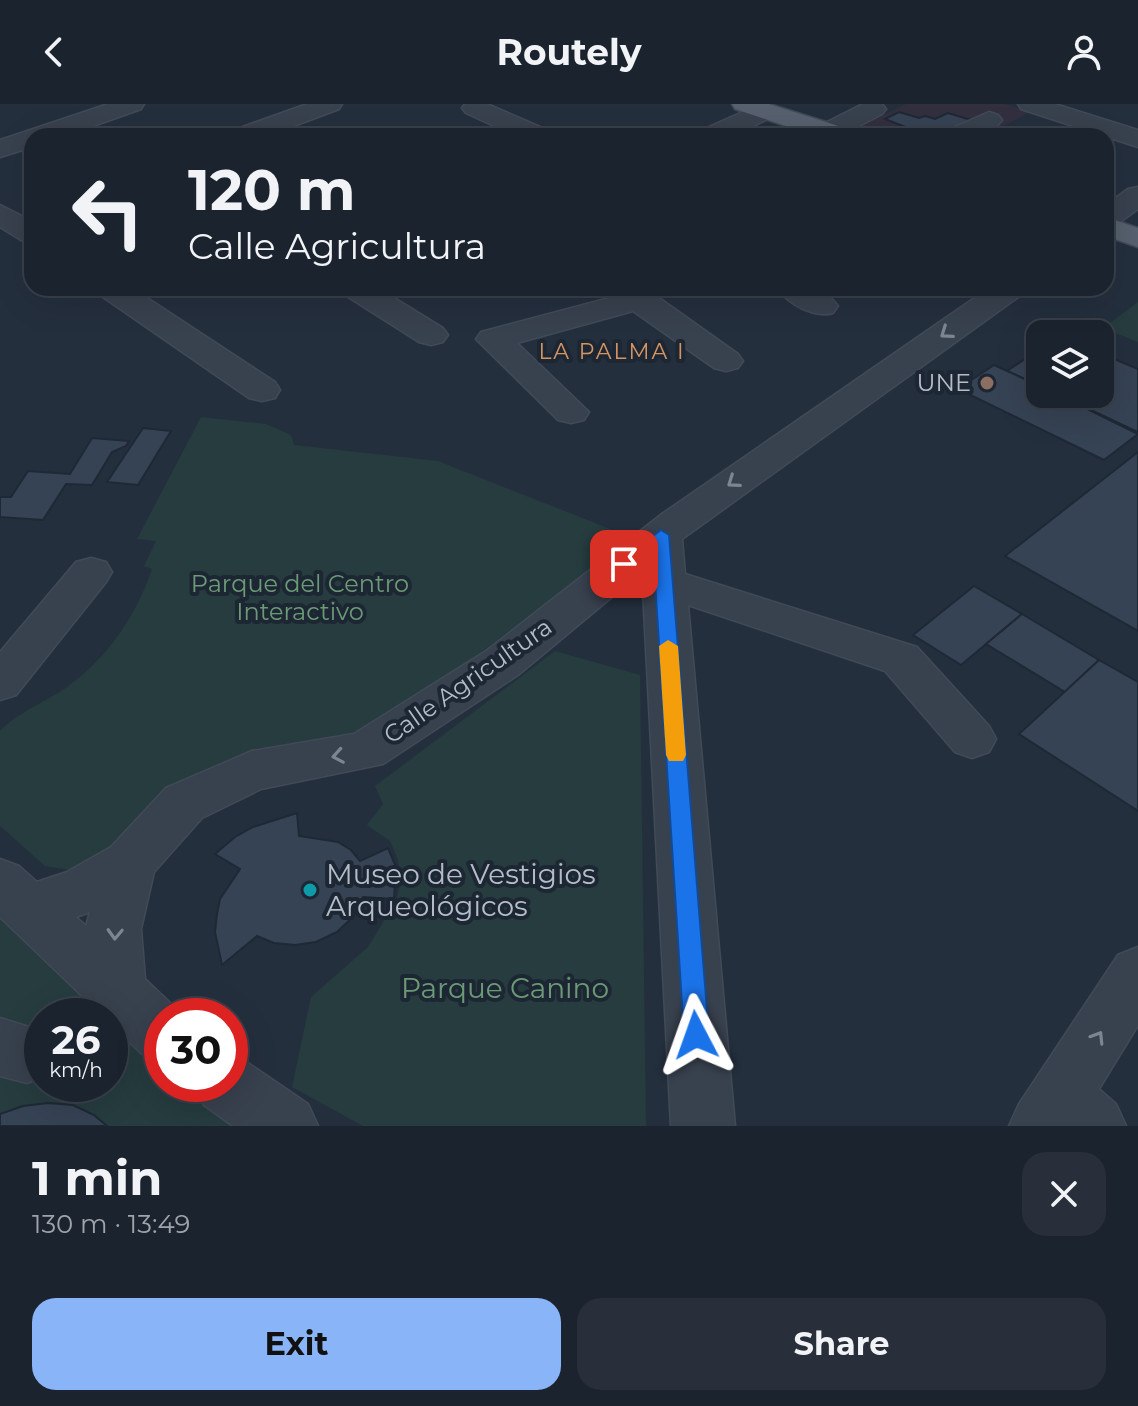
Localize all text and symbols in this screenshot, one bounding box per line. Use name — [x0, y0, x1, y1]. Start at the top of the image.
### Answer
icon: back — [32, 30, 76, 74]
text: Routely — [497, 30, 641, 74]
icon: person — [1062, 30, 1106, 74]
text: 120 m — [188, 156, 356, 224]
icon: left — [56, 160, 160, 264]
text: Calle Agricultura — [188, 224, 486, 268]
map controls — [1026, 320, 1114, 408]
button: layers — [1026, 320, 1114, 408]
one-way arrow — [940, 323, 955, 338]
district label: LA PALMA I — [538, 338, 686, 365]
place label: UNE — [916, 368, 971, 397]
marker: UNE — [978, 374, 996, 392]
one-way arrow — [728, 472, 742, 487]
pin — [590, 530, 658, 598]
icon: arrive — [602, 542, 646, 586]
park label: Parque del Centro Interactivo — [191, 569, 409, 626]
street label: Calle Agricultura — [378, 612, 557, 749]
one-way arrow — [331, 747, 345, 764]
place label: Museo de Vestigios Arqueológicos — [326, 857, 596, 923]
marker: Museo de Vestigios Arqueológicos — [301, 881, 319, 899]
one-way arrow — [106, 928, 123, 940]
park label: Parque Canino — [401, 971, 609, 1005]
position arrow — [654, 993, 738, 1077]
speed limit sign: 30 — [144, 998, 248, 1102]
text: 26 — [51, 1015, 101, 1064]
one-way arrow — [1088, 1031, 1103, 1045]
text: km/h — [49, 1058, 103, 1082]
text: 1 min — [32, 1149, 162, 1207]
button: close — [1022, 1152, 1106, 1236]
text: 130 m · 13:49 — [32, 1208, 190, 1240]
button: Exit — [32, 1298, 561, 1390]
button: Share — [577, 1298, 1106, 1390]

